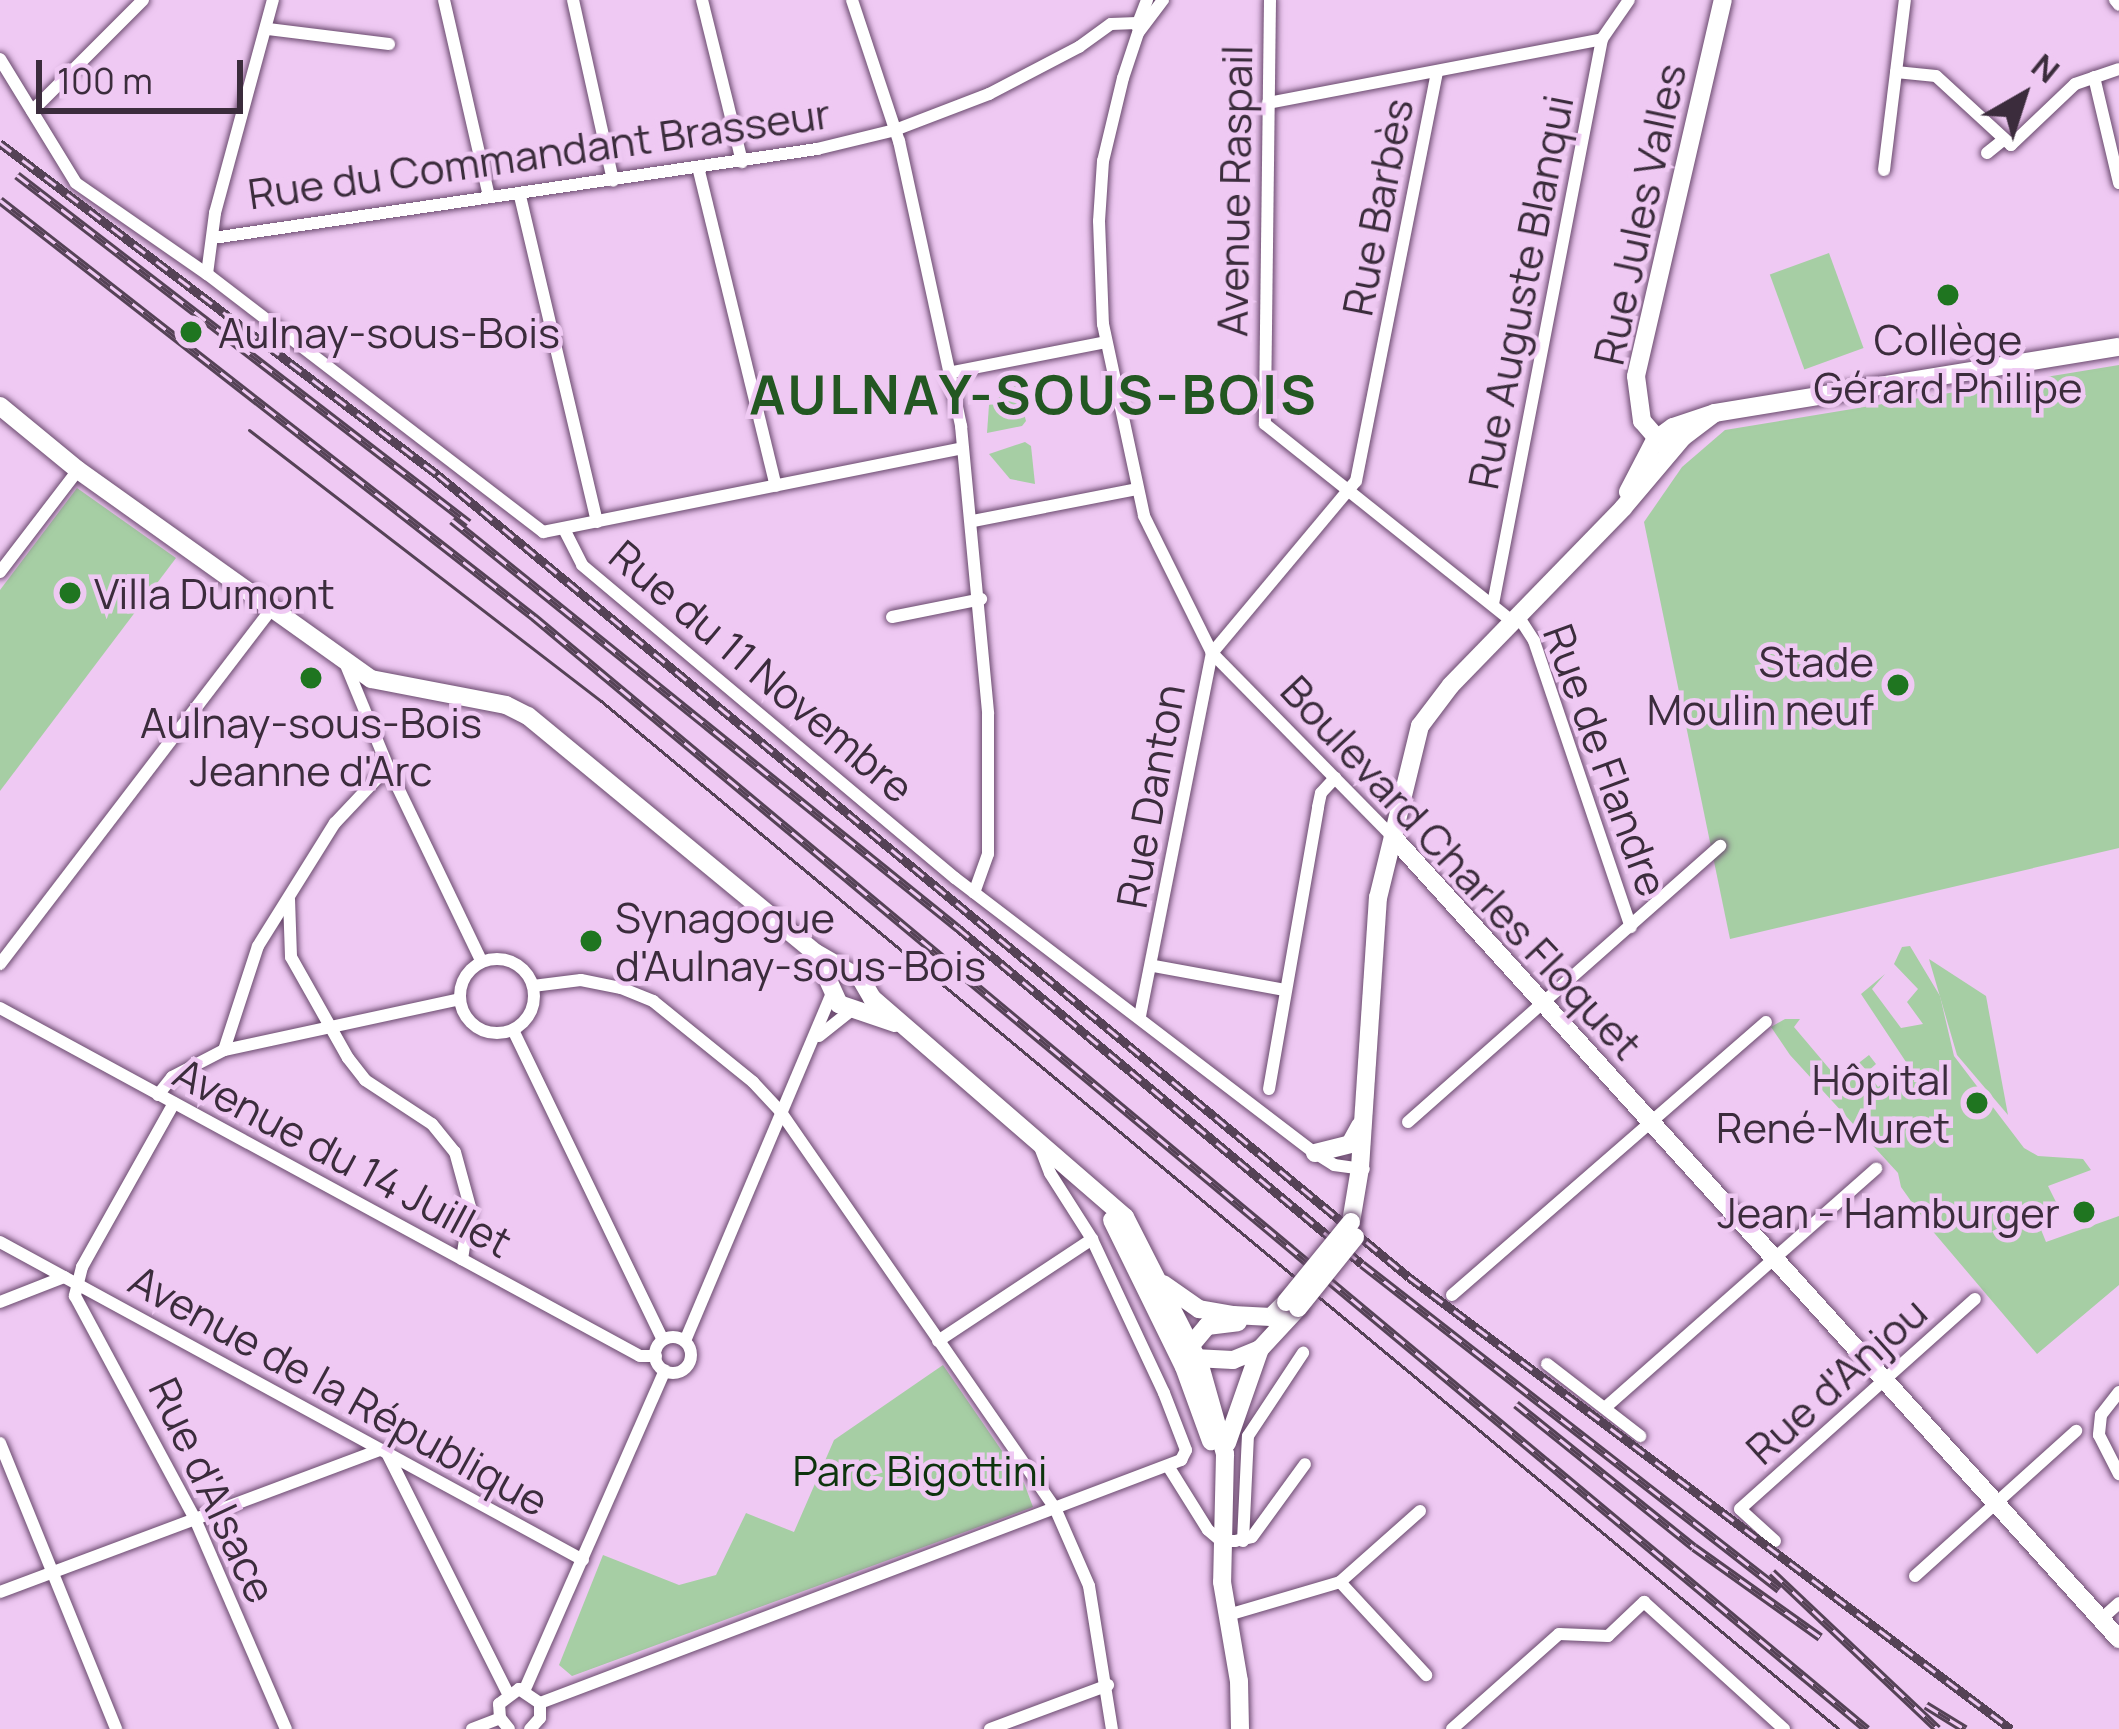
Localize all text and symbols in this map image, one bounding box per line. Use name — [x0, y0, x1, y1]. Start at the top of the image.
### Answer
scale bar — [42, 36, 249, 110]
north arrow — [1963, 36, 2083, 156]
text: N — [2023, 43, 2069, 93]
street label: Avenue Raspail — [1206, 45, 1262, 337]
text: 100 m — [57, 56, 153, 105]
street label: Rue Jules Valles — [1582, 59, 1696, 369]
street label: Rue du Commandant Brasseur — [245, 87, 833, 219]
street label: Rue Auguste Blanqui — [1457, 91, 1583, 493]
street label: Rue Barbès — [1331, 94, 1423, 320]
marker: Collège Gérard Philipe — [1935, 282, 1961, 308]
place label: Aulnay-sous-Bois — [218, 307, 560, 357]
place label: Collège Gérard Philipe — [1814, 314, 2082, 412]
marker: Aulnay-sous-Bois — [175, 316, 207, 348]
district label: AULNAY-SOUS-BOIS — [747, 361, 1321, 425]
street label: Rue du 11 Novembre — [600, 529, 924, 813]
place label: Villa Dumont — [94, 568, 335, 618]
marker: Villa Dumont — [57, 580, 83, 606]
street label: Rue de Flandre — [1534, 617, 1678, 903]
place label: Stade Moulin neuf — [1647, 636, 1874, 734]
marker: Aulnay-sous-Bois Jeanne d'Arc — [298, 665, 324, 691]
street label: Boulevard Charles Floquet — [1271, 665, 1653, 1069]
marker: Stade Moulin neuf — [1885, 672, 1911, 698]
street label: Rue Danton — [1106, 680, 1194, 912]
place label: Aulnay-sous-Bois Jeanne d'Arc — [140, 697, 482, 795]
place label: Synagogue d'Aulnay-sous-Bois — [615, 892, 986, 990]
marker: Synagogue d'Aulnay-sous-Bois — [578, 928, 604, 954]
street label: Avenue du 14 Juillet — [166, 1047, 520, 1267]
place label: Hôpital René-Muret — [1716, 1054, 1950, 1152]
marker: Hôpital René-Muret — [1961, 1087, 1993, 1119]
place label: Jean - Hamburger — [1717, 1187, 2060, 1237]
marker: Jean - Hamburger — [2071, 1199, 2097, 1225]
street label: Avenue de la République — [121, 1254, 557, 1526]
street label: Rue d'Anjou — [1736, 1286, 1936, 1474]
street label: Rue d'Alsace — [139, 1370, 287, 1610]
park label: Parc Bigottini — [792, 1445, 1048, 1495]

